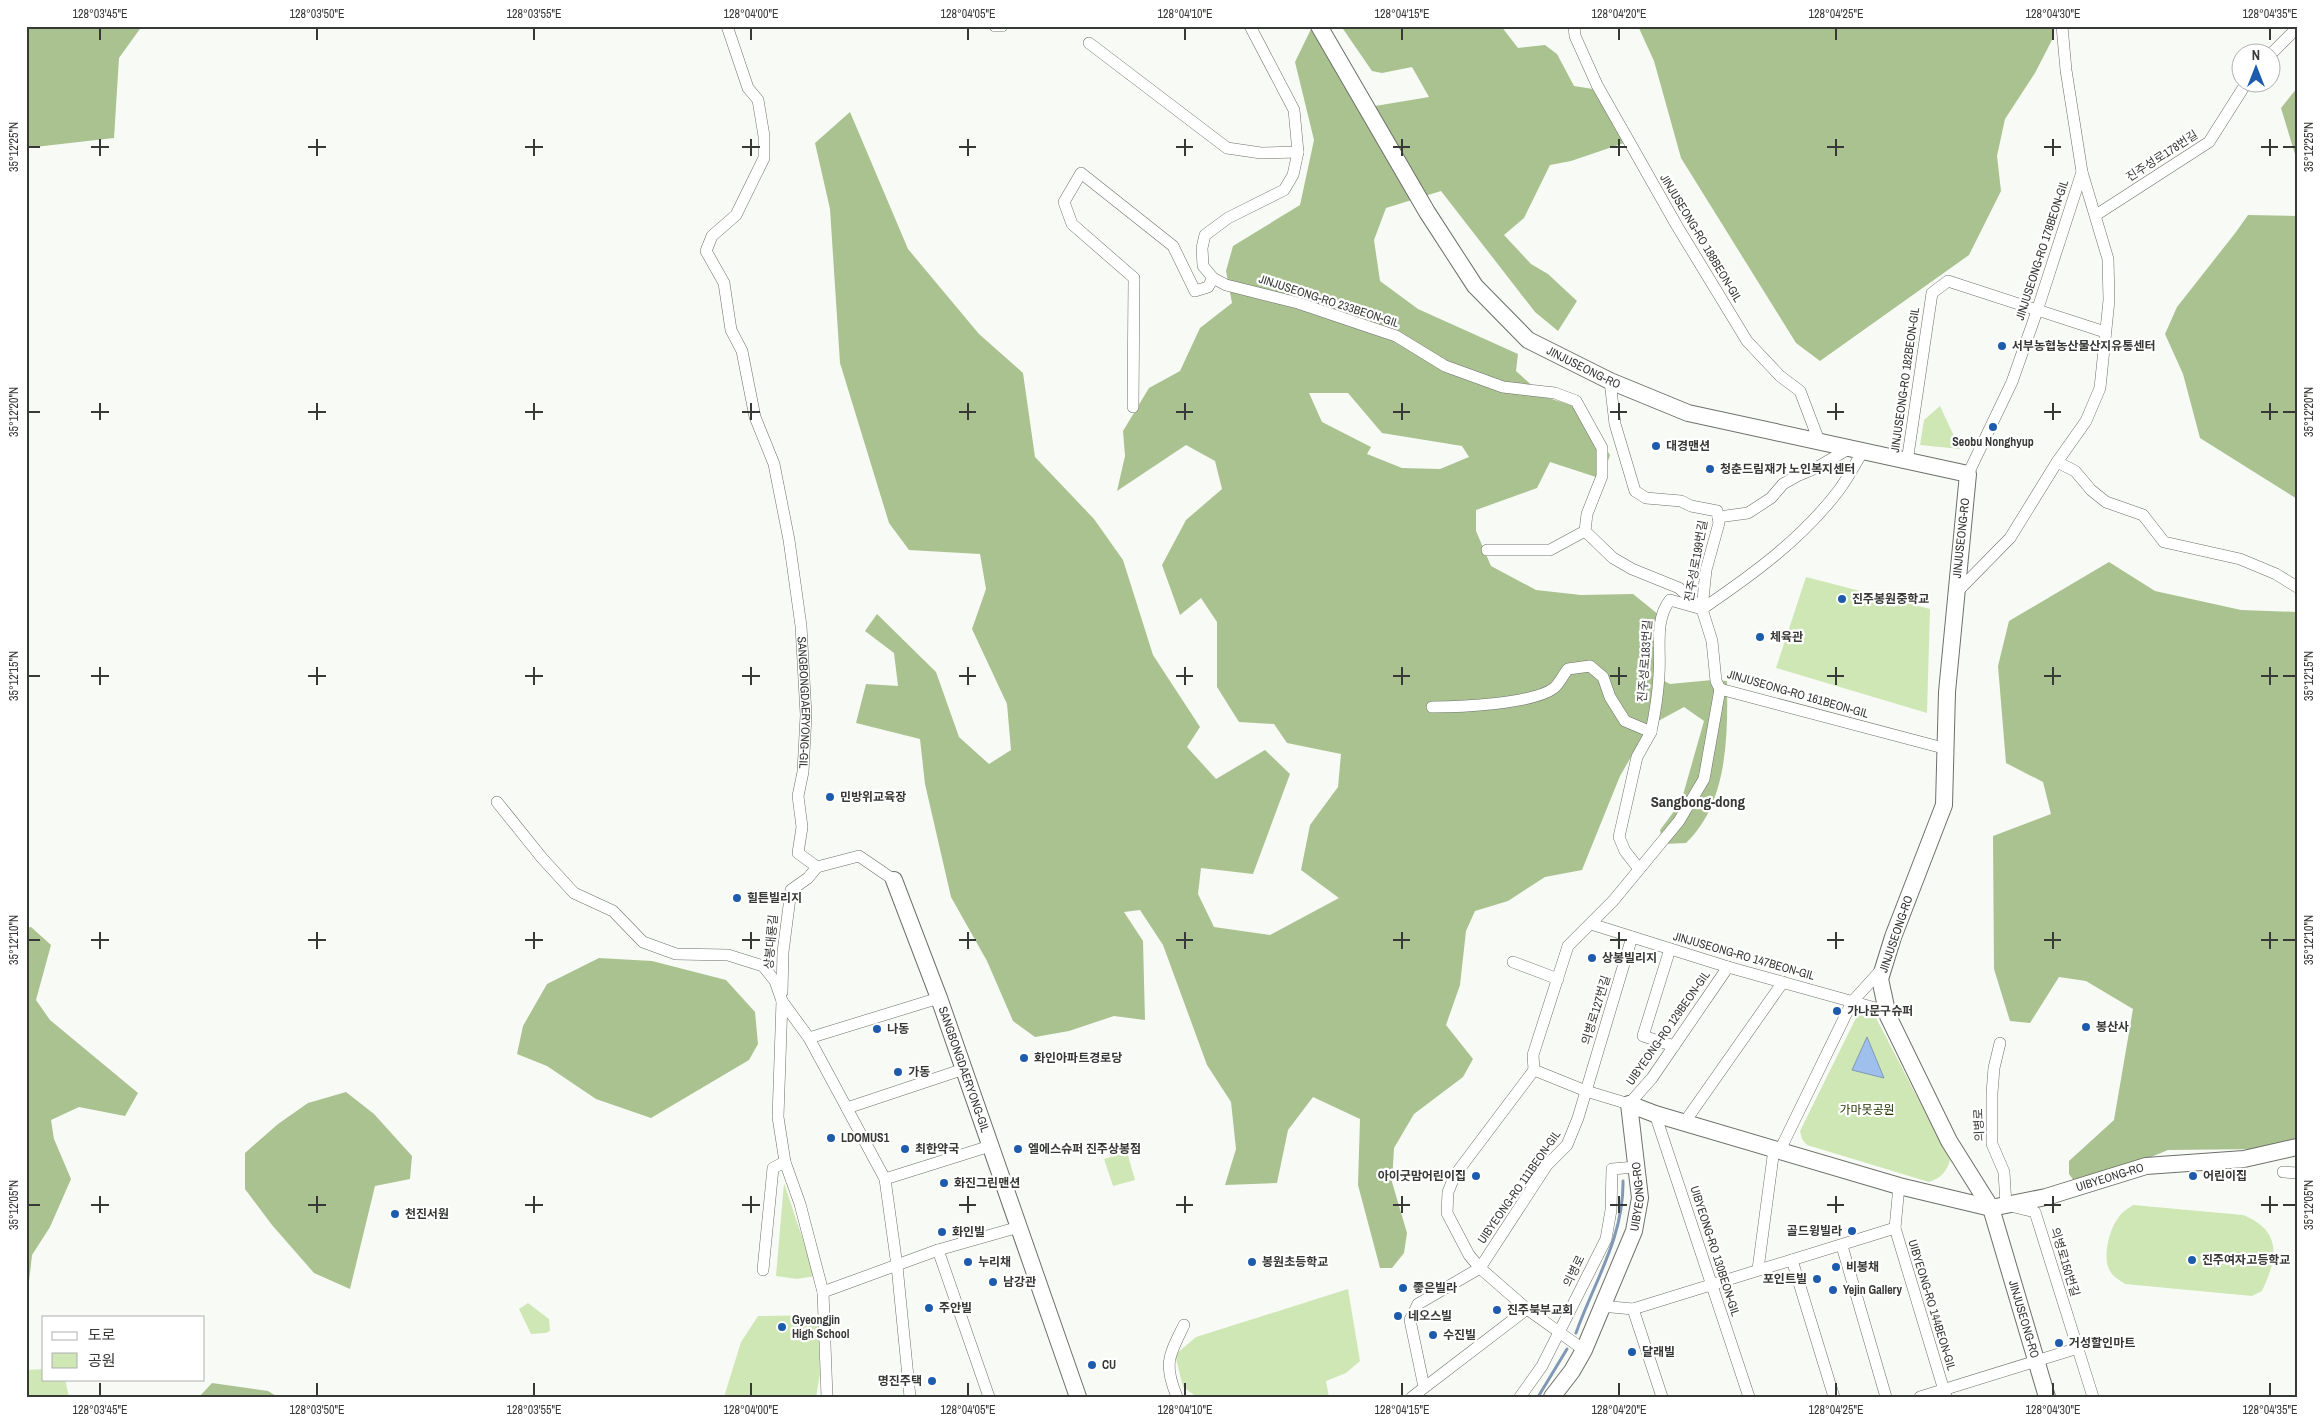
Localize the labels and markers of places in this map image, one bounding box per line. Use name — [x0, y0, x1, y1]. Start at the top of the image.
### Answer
place label: 서부농협농산물산지유통센터 — [2012, 338, 2156, 354]
marker: 서부농협농산물산지유통센터 — [1996, 340, 2008, 352]
marker: Seobu Nonghyup — [1987, 421, 1999, 433]
place label: Seobu Nonghyup — [1952, 434, 2034, 450]
place label: 대경맨션 — [1666, 438, 1710, 454]
marker: 대경맨션 — [1650, 440, 1662, 452]
place label: 청춘드림재가 노인복지센터 — [1720, 461, 1855, 477]
marker: 청춘드림재가 노인복지센터 — [1704, 463, 1716, 475]
place label: 진주봉원중학교 — [1852, 591, 1929, 607]
marker: 진주봉원중학교 — [1836, 593, 1848, 605]
place label: 체육관 — [1770, 629, 1803, 645]
marker: 체육관 — [1754, 631, 1766, 643]
place label: 민방위교육장 — [840, 789, 906, 805]
marker: 민방위교육장 — [824, 791, 836, 803]
place label: 힐튼빌리지 — [747, 890, 802, 906]
marker: 힐튼빌리지 — [731, 892, 743, 904]
place label: 상봉빌리지 — [1602, 950, 1657, 966]
marker: 상봉빌리지 — [1586, 952, 1598, 964]
place label: 가나문구슈퍼 — [1847, 1003, 1913, 1019]
marker: 가나문구슈퍼 — [1831, 1005, 1843, 1017]
place label: 봉산사 — [2096, 1019, 2129, 1035]
place label: 나동 — [887, 1021, 909, 1037]
marker: 봉산사 — [2080, 1021, 2092, 1033]
marker: 나동 — [871, 1023, 883, 1035]
place label: 화인아파트경로당 — [1034, 1050, 1122, 1066]
marker: 화인아파트경로당 — [1018, 1052, 1030, 1064]
place label: 가동 — [908, 1064, 930, 1080]
marker: 가동 — [892, 1066, 904, 1078]
place label: LDOMUS1 — [841, 1130, 890, 1146]
marker: LDOMUS1 — [825, 1132, 837, 1144]
place label: 최한약국 — [915, 1141, 959, 1157]
place label: 엘에스슈퍼 진주상봉점 — [1028, 1141, 1141, 1157]
marker: 최한약국 — [899, 1143, 911, 1155]
marker: 엘에스슈퍼 진주상봉점 — [1012, 1143, 1024, 1155]
place label: 아이굿맘어린이집 — [1378, 1168, 1466, 1184]
place label: 어린이집 — [2203, 1168, 2247, 1184]
marker: 아이굿맘어린이집 — [1470, 1170, 1482, 1182]
marker: 어린이집 — [2187, 1170, 2199, 1182]
place label: 화진그린맨션 — [954, 1175, 1020, 1191]
marker: 화진그린맨션 — [938, 1177, 950, 1189]
place label: 천진서원 — [405, 1206, 449, 1222]
marker: 천진서원 — [389, 1208, 401, 1220]
place label: 골드윙빌라 — [1787, 1223, 1842, 1239]
place label: 화인빌 — [952, 1224, 985, 1240]
marker: 골드윙빌라 — [1846, 1225, 1858, 1237]
marker: 화인빌 — [936, 1226, 948, 1238]
place label: 진주여자고등학교 — [2202, 1252, 2290, 1268]
place label: 누리채 — [978, 1254, 1011, 1270]
place label: 봉원초등학교 — [1262, 1254, 1328, 1270]
marker: 진주여자고등학교 — [2186, 1254, 2198, 1266]
marker: 누리채 — [962, 1256, 974, 1268]
marker: 봉원초등학교 — [1246, 1256, 1258, 1268]
place label: 비봉채 — [1846, 1259, 1879, 1275]
marker: 비봉채 — [1830, 1261, 1842, 1273]
place label: 포인트빌 — [1763, 1271, 1807, 1287]
marker: 포인트빌 — [1811, 1273, 1823, 1285]
place label: 남강관 — [1003, 1274, 1036, 1290]
marker: 남강관 — [987, 1276, 999, 1288]
place label: 좋은빌라 — [1413, 1280, 1457, 1296]
marker: 좋은빌라 — [1397, 1282, 1409, 1294]
place label: Yejin Gallery — [1843, 1282, 1902, 1298]
marker: Yejin Gallery — [1827, 1284, 1839, 1296]
place label: 주안빌 — [939, 1300, 972, 1316]
marker: 주안빌 — [923, 1302, 935, 1314]
place label: 진주북부교회 — [1507, 1302, 1573, 1318]
marker: 진주북부교회 — [1491, 1304, 1503, 1316]
place label: 네오스빌 — [1408, 1308, 1452, 1324]
marker: 네오스빌 — [1392, 1310, 1404, 1322]
place label: Gyeongjin High School — [792, 1312, 850, 1342]
marker: Gyeongjin High School — [776, 1321, 788, 1333]
place label: 수진빌 — [1443, 1327, 1476, 1343]
marker: 수진빌 — [1427, 1329, 1439, 1341]
place label: 거성할인마트 — [2069, 1335, 2135, 1351]
marker: 거성할인마트 — [2053, 1337, 2065, 1349]
place label: 달래빌 — [1642, 1344, 1675, 1360]
marker: 달래빌 — [1626, 1346, 1638, 1358]
place label: CU — [1102, 1357, 1116, 1373]
marker: CU — [1086, 1359, 1098, 1371]
place label: 명진주택 — [878, 1373, 922, 1389]
marker: 명진주택 — [926, 1375, 938, 1387]

